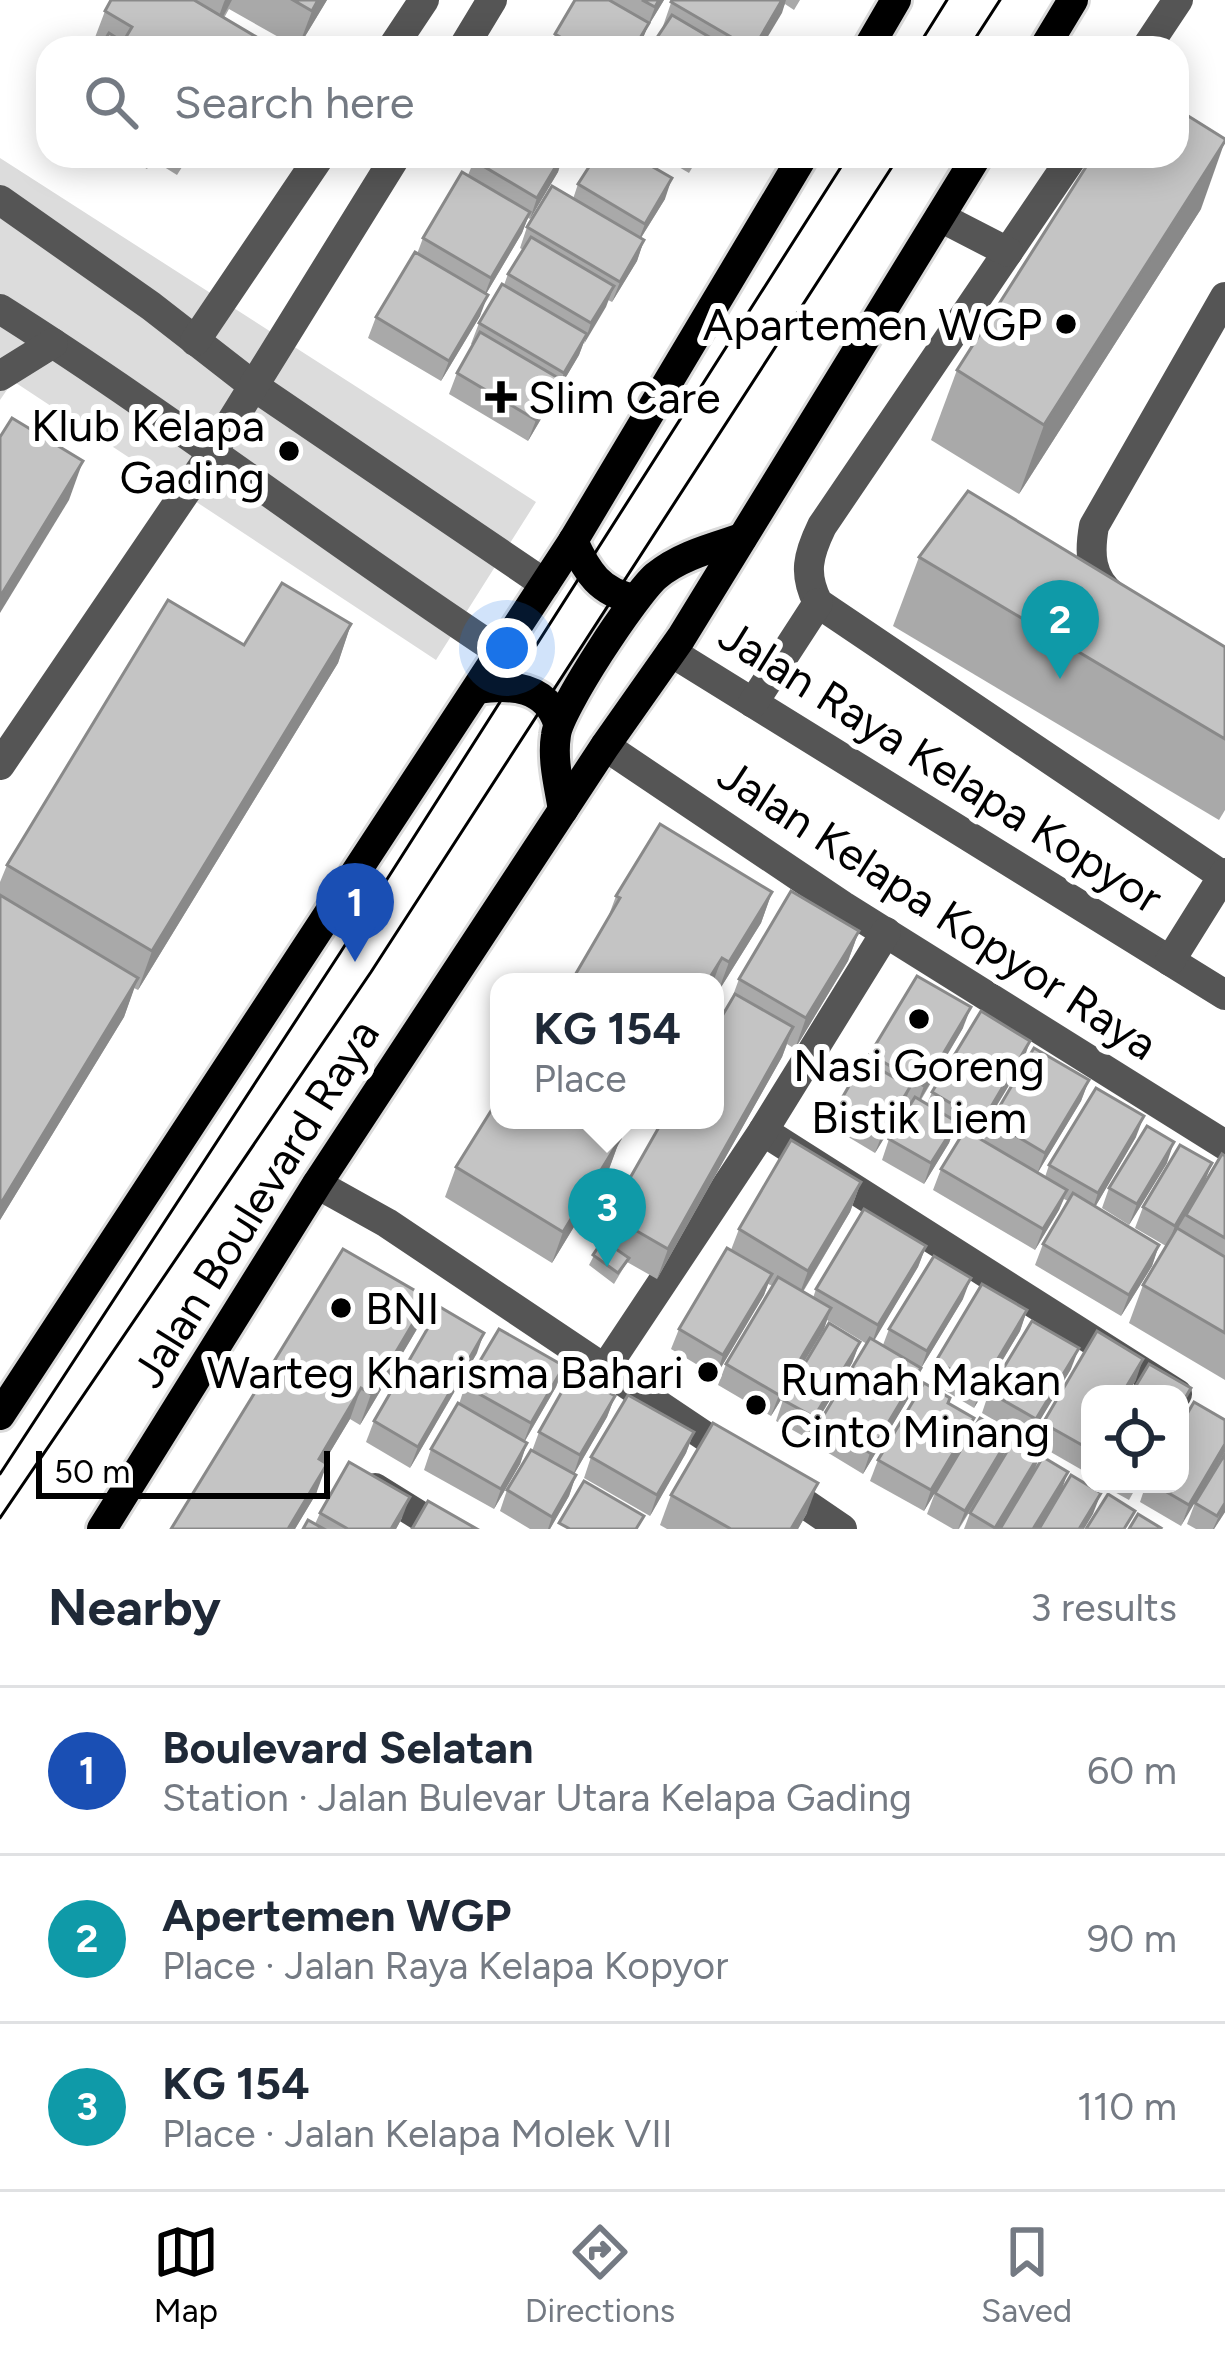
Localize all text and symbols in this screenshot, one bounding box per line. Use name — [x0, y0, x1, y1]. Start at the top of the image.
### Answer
search box — [36, 36, 1189, 168]
icon: search — [78, 69, 144, 135]
text: Search here — [174, 75, 414, 129]
place label: Apartemen WGP — [703, 297, 1042, 351]
marker: Apartemen WGP — [1053, 311, 1079, 337]
place label: Slim Care — [528, 370, 721, 424]
marker: Slim Care — [485, 381, 517, 413]
place label: Klub Kelapa Gading — [31, 398, 265, 504]
marker: Klub Kelapa Gading — [276, 438, 302, 464]
pin: 2 — [1021, 580, 1099, 679]
street label: Jalan Raya Kelapa Kopyor — [710, 607, 1172, 925]
your location — [477, 618, 537, 678]
street label: Jalan Kelapa Kopyor Raya — [709, 747, 1167, 1071]
pin: 1 — [316, 863, 394, 962]
popup — [490, 973, 724, 1129]
text: KG 154 — [533, 1001, 681, 1055]
marker: Nasi Goreng Bistik Liem — [906, 1006, 932, 1032]
street label: Jalan Boulevard Raya — [120, 1009, 390, 1397]
place label: Nasi Goreng Bistik Liem — [793, 1038, 1045, 1144]
text: Place — [533, 1055, 627, 1102]
pin: 3 — [568, 1168, 646, 1267]
place label: BNI — [365, 1281, 440, 1335]
marker: BNI — [328, 1295, 354, 1321]
place label: Warteg Kharisma Bahari — [207, 1345, 684, 1399]
place label: Rumah Makan Cinto Minang — [780, 1352, 1061, 1458]
marker: Warteg Kharisma Bahari — [695, 1359, 721, 1385]
map controls — [1081, 1385, 1189, 1493]
button: locate — [1081, 1385, 1189, 1493]
marker: Rumah Makan Cinto Minang — [743, 1392, 769, 1418]
scale bar — [36, 1445, 330, 1498]
text: 50 m — [54, 1452, 130, 1491]
text: Nearby — [48, 1577, 221, 1638]
text: 3 results — [1030, 1584, 1177, 1631]
text: Boulevard Selatan — [162, 1720, 534, 1774]
text: 1 — [79, 1747, 95, 1794]
text: 60 m — [1087, 1747, 1177, 1794]
text: Station · Jalan Bulevar Utara Kelapa Gading — [162, 1774, 912, 1821]
text: Apertemen WGP — [162, 1888, 511, 1942]
text: 2 — [76, 1915, 98, 1962]
text: 90 m — [1087, 1915, 1177, 1962]
text: Place · Jalan Raya Kelapa Kopyor — [162, 1942, 728, 1989]
text: KG 154 — [162, 2056, 310, 2110]
text: 3 — [76, 2083, 98, 2130]
text: 110 m — [1077, 2083, 1177, 2130]
text: Place · Jalan Kelapa Molek VII — [162, 2110, 672, 2157]
tab: Map — [153, 2219, 219, 2330]
tab: Directions — [525, 2219, 675, 2330]
tab: Saved — [981, 2219, 1072, 2330]

